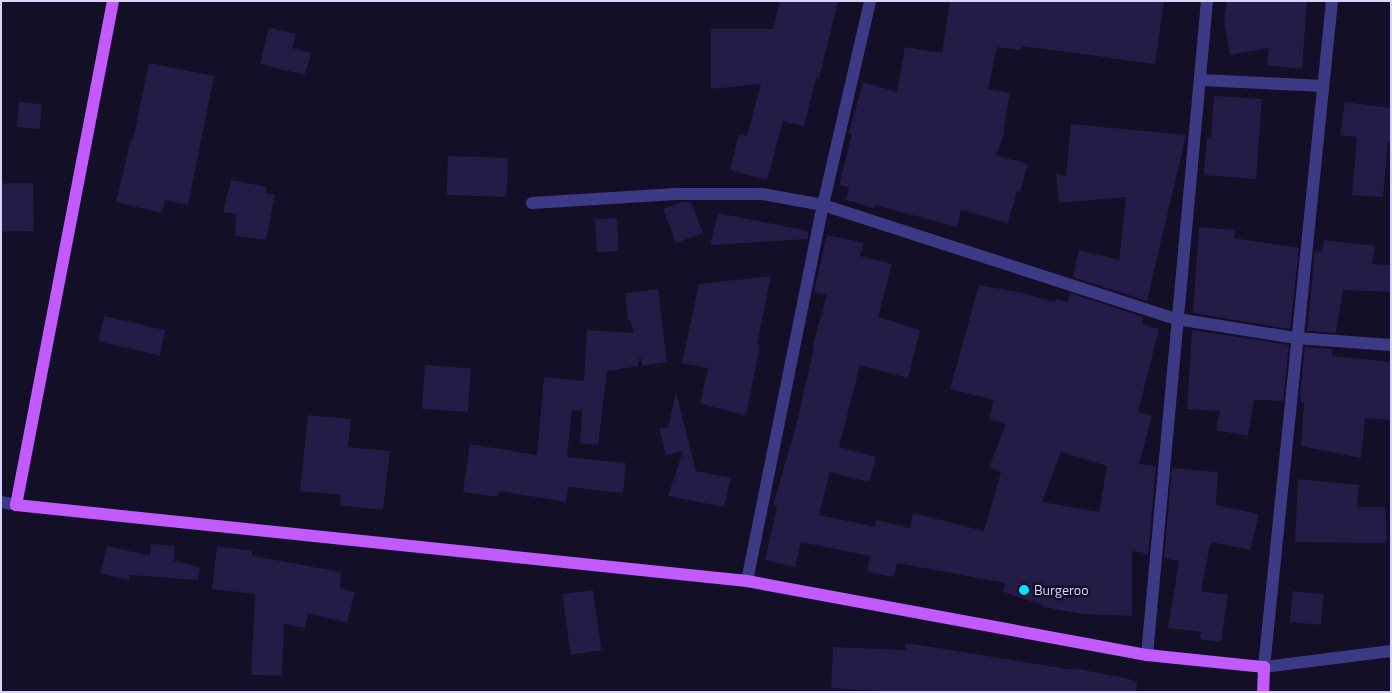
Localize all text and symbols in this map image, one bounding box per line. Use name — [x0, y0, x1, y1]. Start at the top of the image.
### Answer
place label: Burgeroo — [1034, 582, 1089, 598]
marker: Burgeroo — [1018, 584, 1030, 596]

